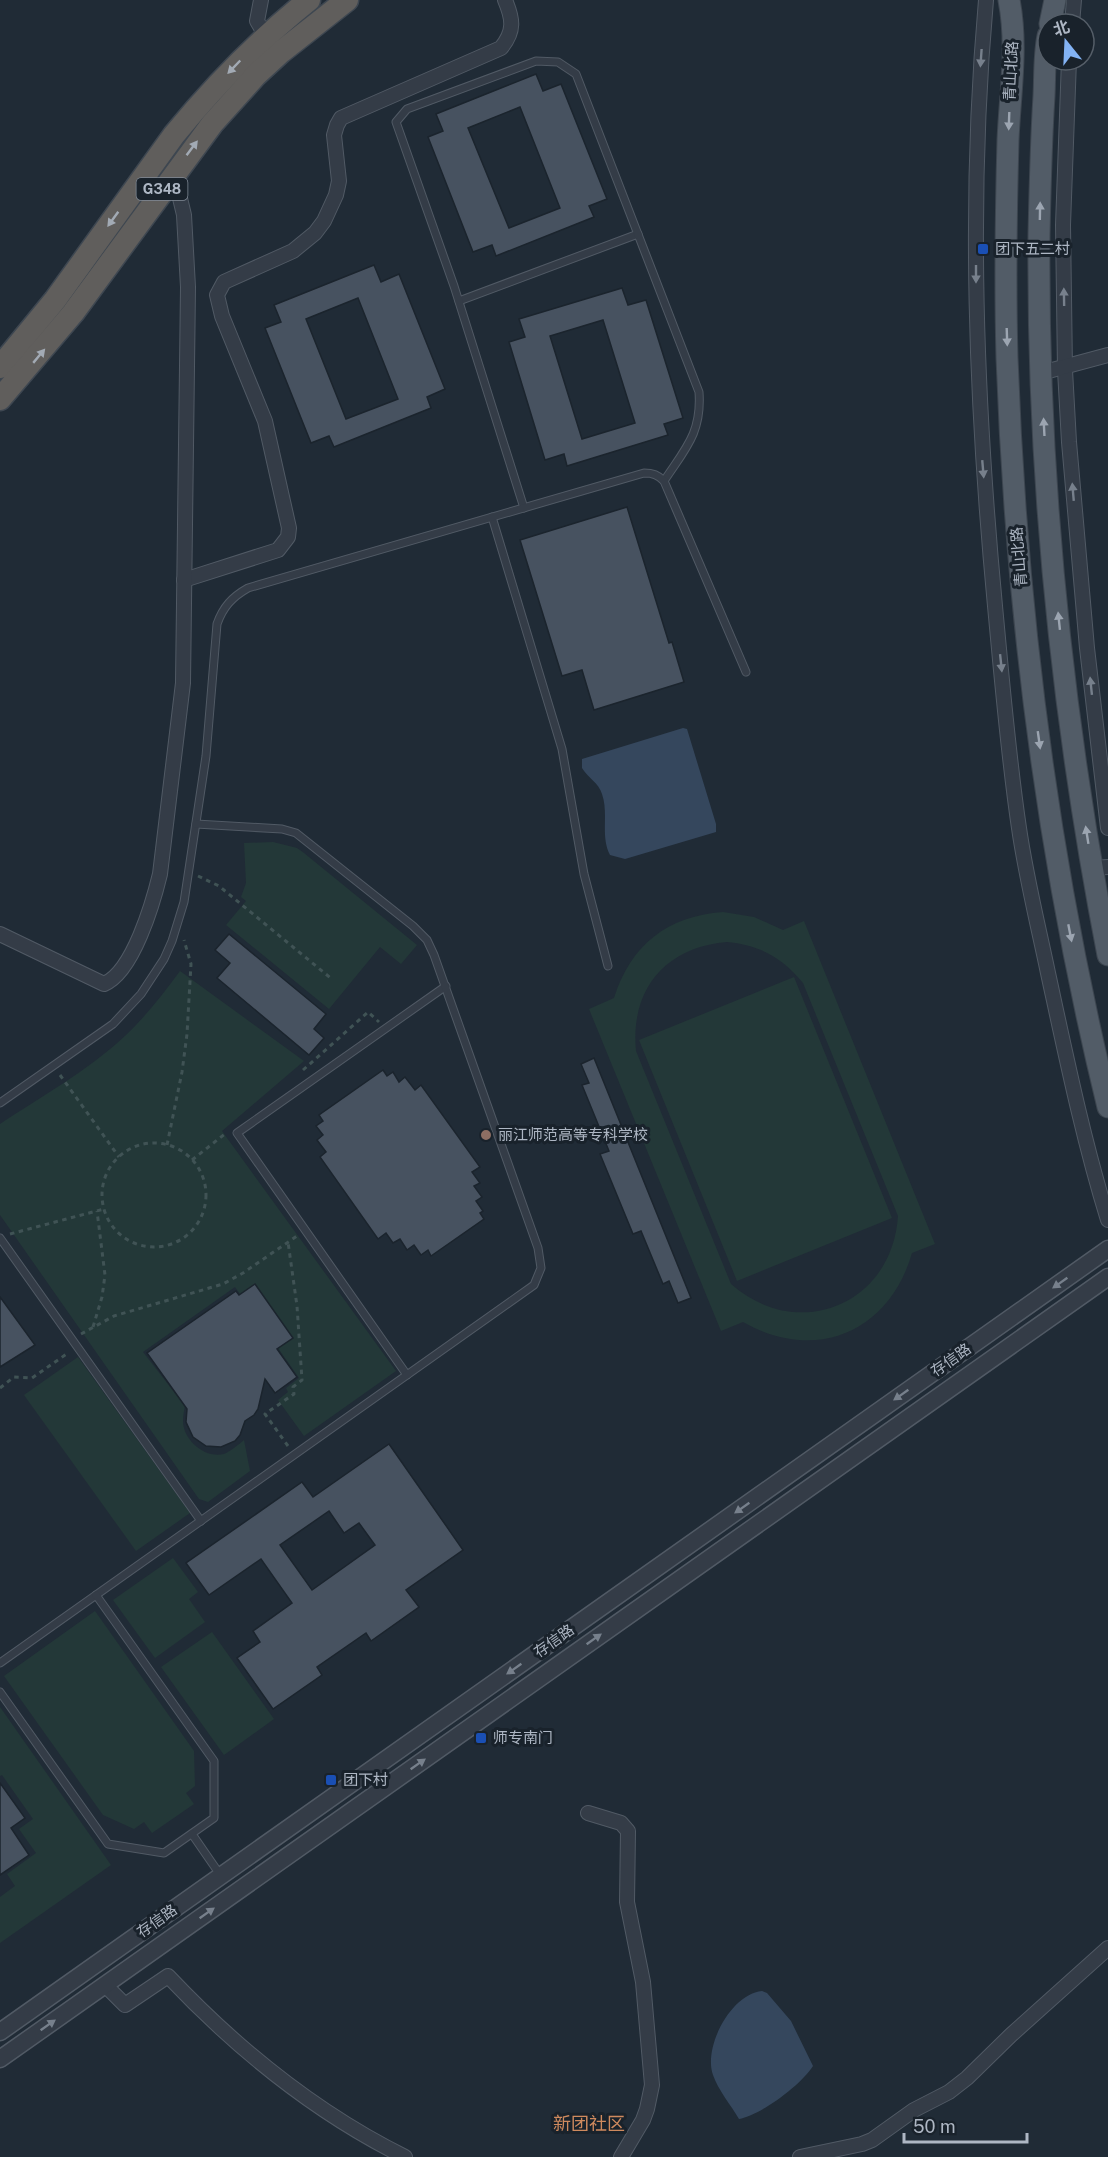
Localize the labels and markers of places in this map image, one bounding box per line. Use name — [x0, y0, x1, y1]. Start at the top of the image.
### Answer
place label: 团下五二村 — [995, 240, 1070, 257]
marker: 团下五二村 — [976, 242, 990, 256]
place label: 丽江师范高等专科学校 — [498, 1126, 648, 1143]
marker: 丽江师范高等专科学校 — [479, 1128, 493, 1142]
place label: 师专南门 — [493, 1729, 553, 1746]
marker: 师专南门 — [474, 1731, 488, 1745]
place label: 团下村 — [343, 1771, 388, 1788]
marker: 团下村 — [324, 1773, 338, 1787]

